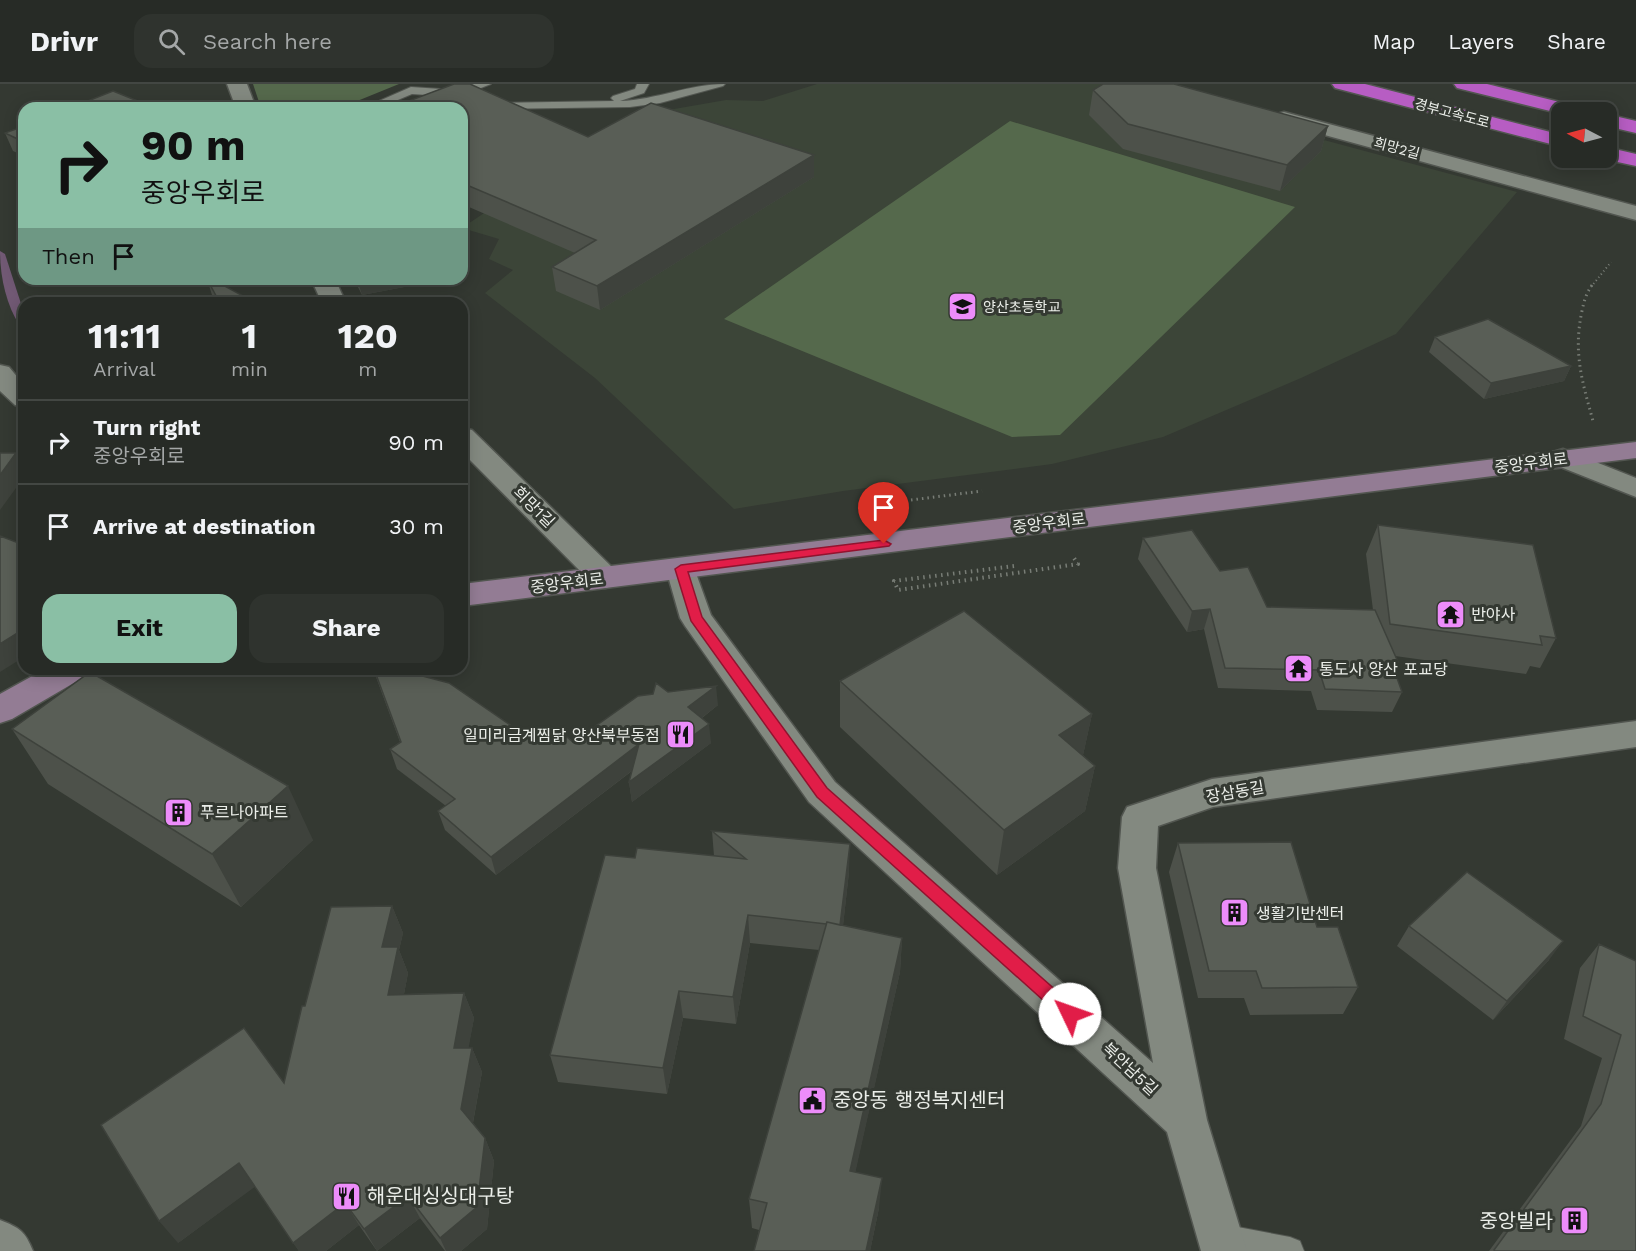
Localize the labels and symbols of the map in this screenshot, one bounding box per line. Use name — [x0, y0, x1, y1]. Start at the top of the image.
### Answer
street label: 경부고속도로 — [1413, 95, 1492, 131]
north arrow — [1551, 102, 1617, 168]
street label: 희망2길 — [1372, 134, 1422, 162]
school or university icon: 양산초등학교 — [946, 291, 978, 323]
place label: 양산초등학교 — [983, 299, 1060, 315]
street label: 중앙우회로 — [1493, 449, 1569, 477]
street label: 희망1길 — [509, 482, 559, 532]
pin — [858, 482, 909, 544]
street label: 중앙우회로 — [1011, 509, 1087, 537]
street label: 중앙우회로 — [529, 569, 605, 597]
temple icon: 반야사 — [1434, 598, 1466, 630]
place label: 반야사 — [1471, 605, 1515, 624]
temple icon: 통도사 양산 포교당 — [1282, 653, 1314, 685]
place label: 통도사 양산 포교당 — [1319, 660, 1448, 679]
restaurant icon: 일미리금계찜닭 양산북부동점 — [665, 719, 697, 751]
place label: 일미리금계찜닭 양산북부동점 — [463, 726, 660, 745]
street label: 장삼동길 — [1204, 778, 1266, 806]
building icon: 푸르나아파트 — [163, 796, 195, 828]
place label: 푸르나아파트 — [200, 803, 288, 822]
building icon: 생활기반센터 — [1219, 897, 1251, 929]
place label: 생활기반센터 — [1256, 904, 1344, 923]
position arrow — [1038, 982, 1102, 1046]
street label: 북안남5길 — [1099, 1039, 1161, 1099]
public building icon: 중앙동 행정복지센터 — [796, 1084, 828, 1116]
place label: 중앙동 행정복지센터 — [833, 1088, 1005, 1112]
restaurant icon: 해운대싱싱대구탕 — [330, 1180, 362, 1212]
place label: 해운대싱싱대구탕 — [367, 1184, 514, 1208]
building icon: 중앙빌라 — [1558, 1205, 1590, 1237]
place label: 중앙빌라 — [1479, 1209, 1553, 1233]

